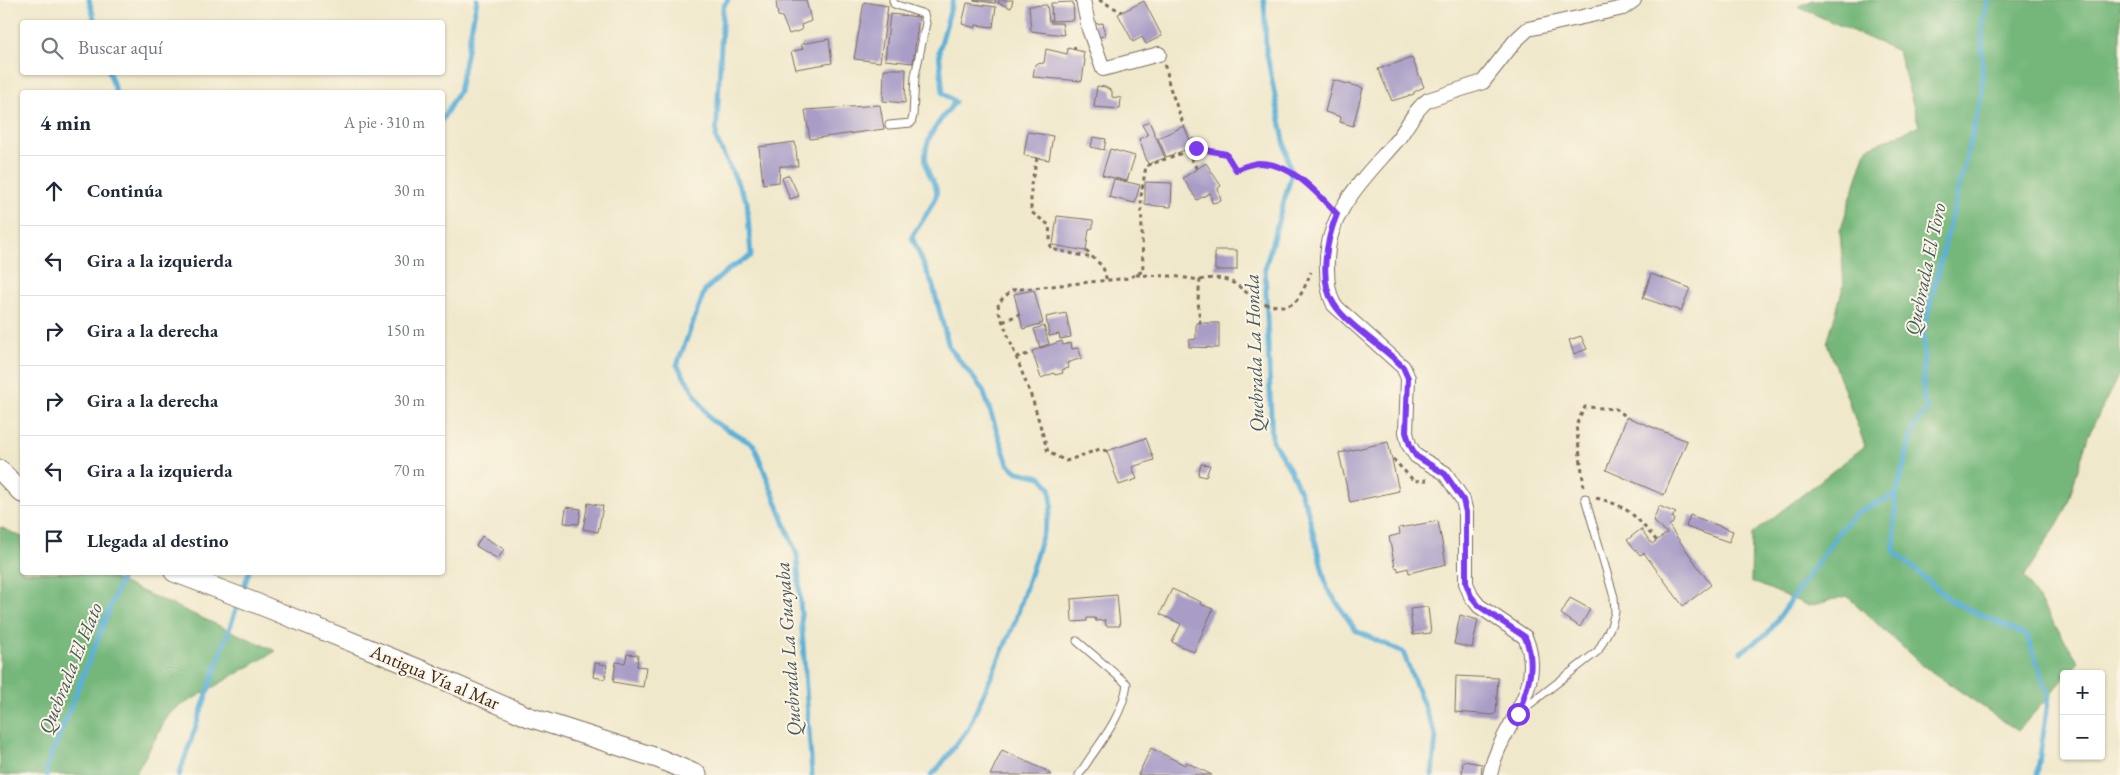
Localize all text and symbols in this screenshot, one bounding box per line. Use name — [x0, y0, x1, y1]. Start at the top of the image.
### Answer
search box — [20, 20, 445, 75]
icon: search — [38, 34, 66, 62]
text: Buscar aquí — [78, 35, 163, 60]
text: 4 min — [40, 109, 91, 136]
text: A pie · 310 m — [344, 112, 425, 133]
route end — [1185, 137, 1208, 160]
icon: ahead — [40, 177, 68, 205]
text: Continúa — [87, 178, 163, 203]
text: 30 m — [394, 180, 425, 201]
water label: Quebrada El Toro — [1898, 200, 1952, 338]
icon: left — [40, 247, 68, 275]
text: Gira a la izquierda — [87, 248, 233, 273]
text: 30 m — [394, 250, 425, 271]
water label: Quebrada La Honda — [1238, 273, 1270, 433]
icon: right — [40, 317, 68, 345]
text: Gira a la derecha — [87, 318, 218, 343]
text: 150 m — [386, 320, 425, 341]
icon: right — [40, 387, 68, 415]
text: Gira a la derecha — [87, 388, 218, 413]
text: 30 m — [394, 390, 425, 411]
icon: left — [40, 457, 68, 485]
text: Gira a la izquierda — [87, 458, 233, 483]
text: 70 m — [394, 460, 425, 481]
icon: arrive — [40, 527, 68, 555]
text: Llegada al destino — [87, 528, 229, 553]
water label: Quebrada La Guayaba — [769, 561, 807, 737]
water label: Quebrada El Hato — [32, 598, 108, 737]
street label: Antigua Vía al Mar — [365, 638, 504, 716]
map controls — [2060, 670, 2105, 760]
button: + — [2060, 670, 2105, 715]
route start — [1507, 703, 1530, 726]
button: − — [2060, 715, 2105, 760]

